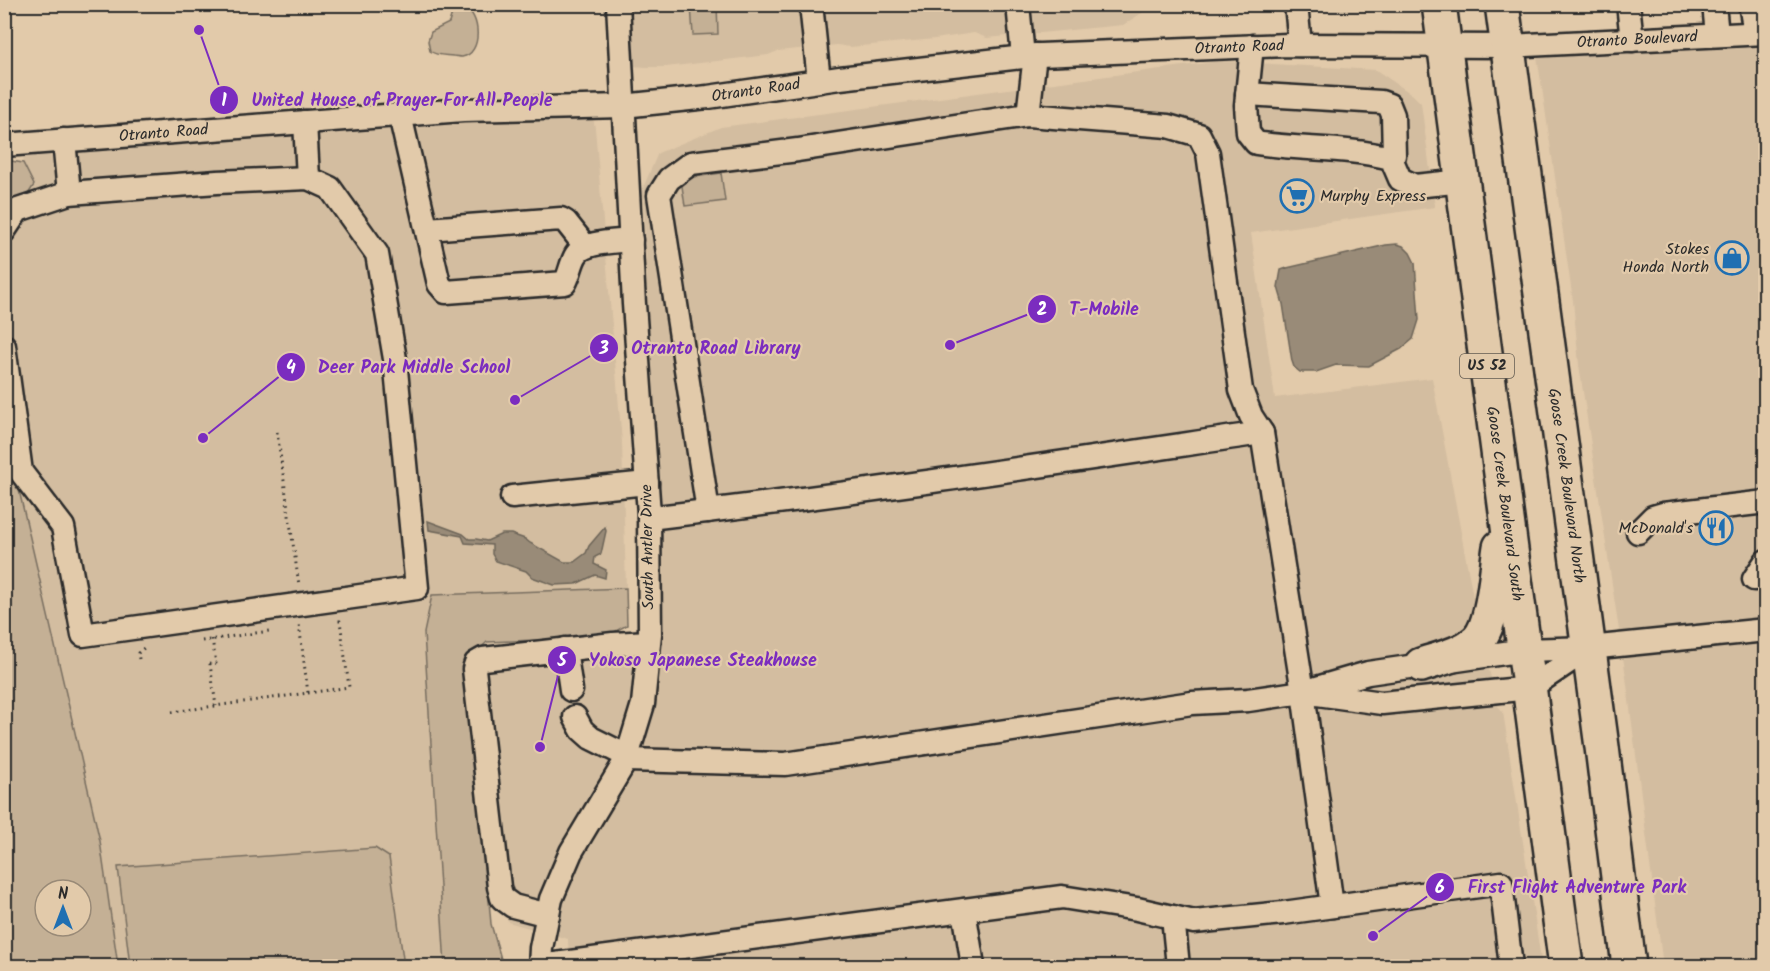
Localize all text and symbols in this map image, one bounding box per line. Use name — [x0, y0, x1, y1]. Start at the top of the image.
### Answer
street label: Otranto Boulevard — [1576, 24, 1699, 55]
street label: Otranto Road — [1194, 33, 1285, 61]
street label: Otranto Road — [710, 71, 803, 109]
callout: United House of Prayer For All People — [209, 82, 564, 118]
text: 1 — [221, 87, 227, 116]
text: United House of Prayer For All People — [251, 87, 553, 116]
street label: Otranto Road — [118, 117, 210, 149]
supermarket icon: Murphy Express — [1279, 178, 1315, 214]
place label: Murphy Express — [1320, 184, 1426, 209]
place label: Stokes Honda North — [1622, 237, 1709, 280]
shop icon: Stokes Honda North — [1714, 240, 1750, 276]
callout: T-Mobile — [1027, 291, 1151, 327]
text: 2 — [1037, 296, 1047, 325]
text: T-Mobile — [1069, 296, 1139, 325]
callout: Otranto Road Library — [589, 330, 812, 366]
text: 3 — [598, 335, 609, 364]
text: Otranto Road Library — [631, 335, 801, 364]
callout: Deer Park Middle School — [276, 349, 523, 385]
text: 4 — [286, 354, 296, 383]
text: Deer Park Middle School — [318, 354, 511, 383]
road number: US 52 — [1460, 354, 1514, 378]
street label: Goose Creek Boulevard North — [1541, 387, 1592, 585]
street label: Goose Creek Boulevard South — [1480, 405, 1530, 603]
street label: South Antler Drive — [634, 484, 662, 610]
restaurant icon: McDonald's — [1698, 510, 1734, 546]
place label: McDonald's — [1619, 516, 1693, 541]
callout: Yokoso Japanese Steakhouse — [547, 642, 829, 678]
text: 5 — [556, 647, 568, 676]
text: Yokoso Japanese Steakhouse — [589, 647, 817, 676]
callout: First Flight Adventure Park — [1425, 869, 1698, 905]
text: 6 — [1435, 874, 1445, 903]
text: First Flight Adventure Park — [1468, 874, 1687, 903]
north arrow — [33, 878, 93, 938]
text: N — [58, 882, 68, 907]

